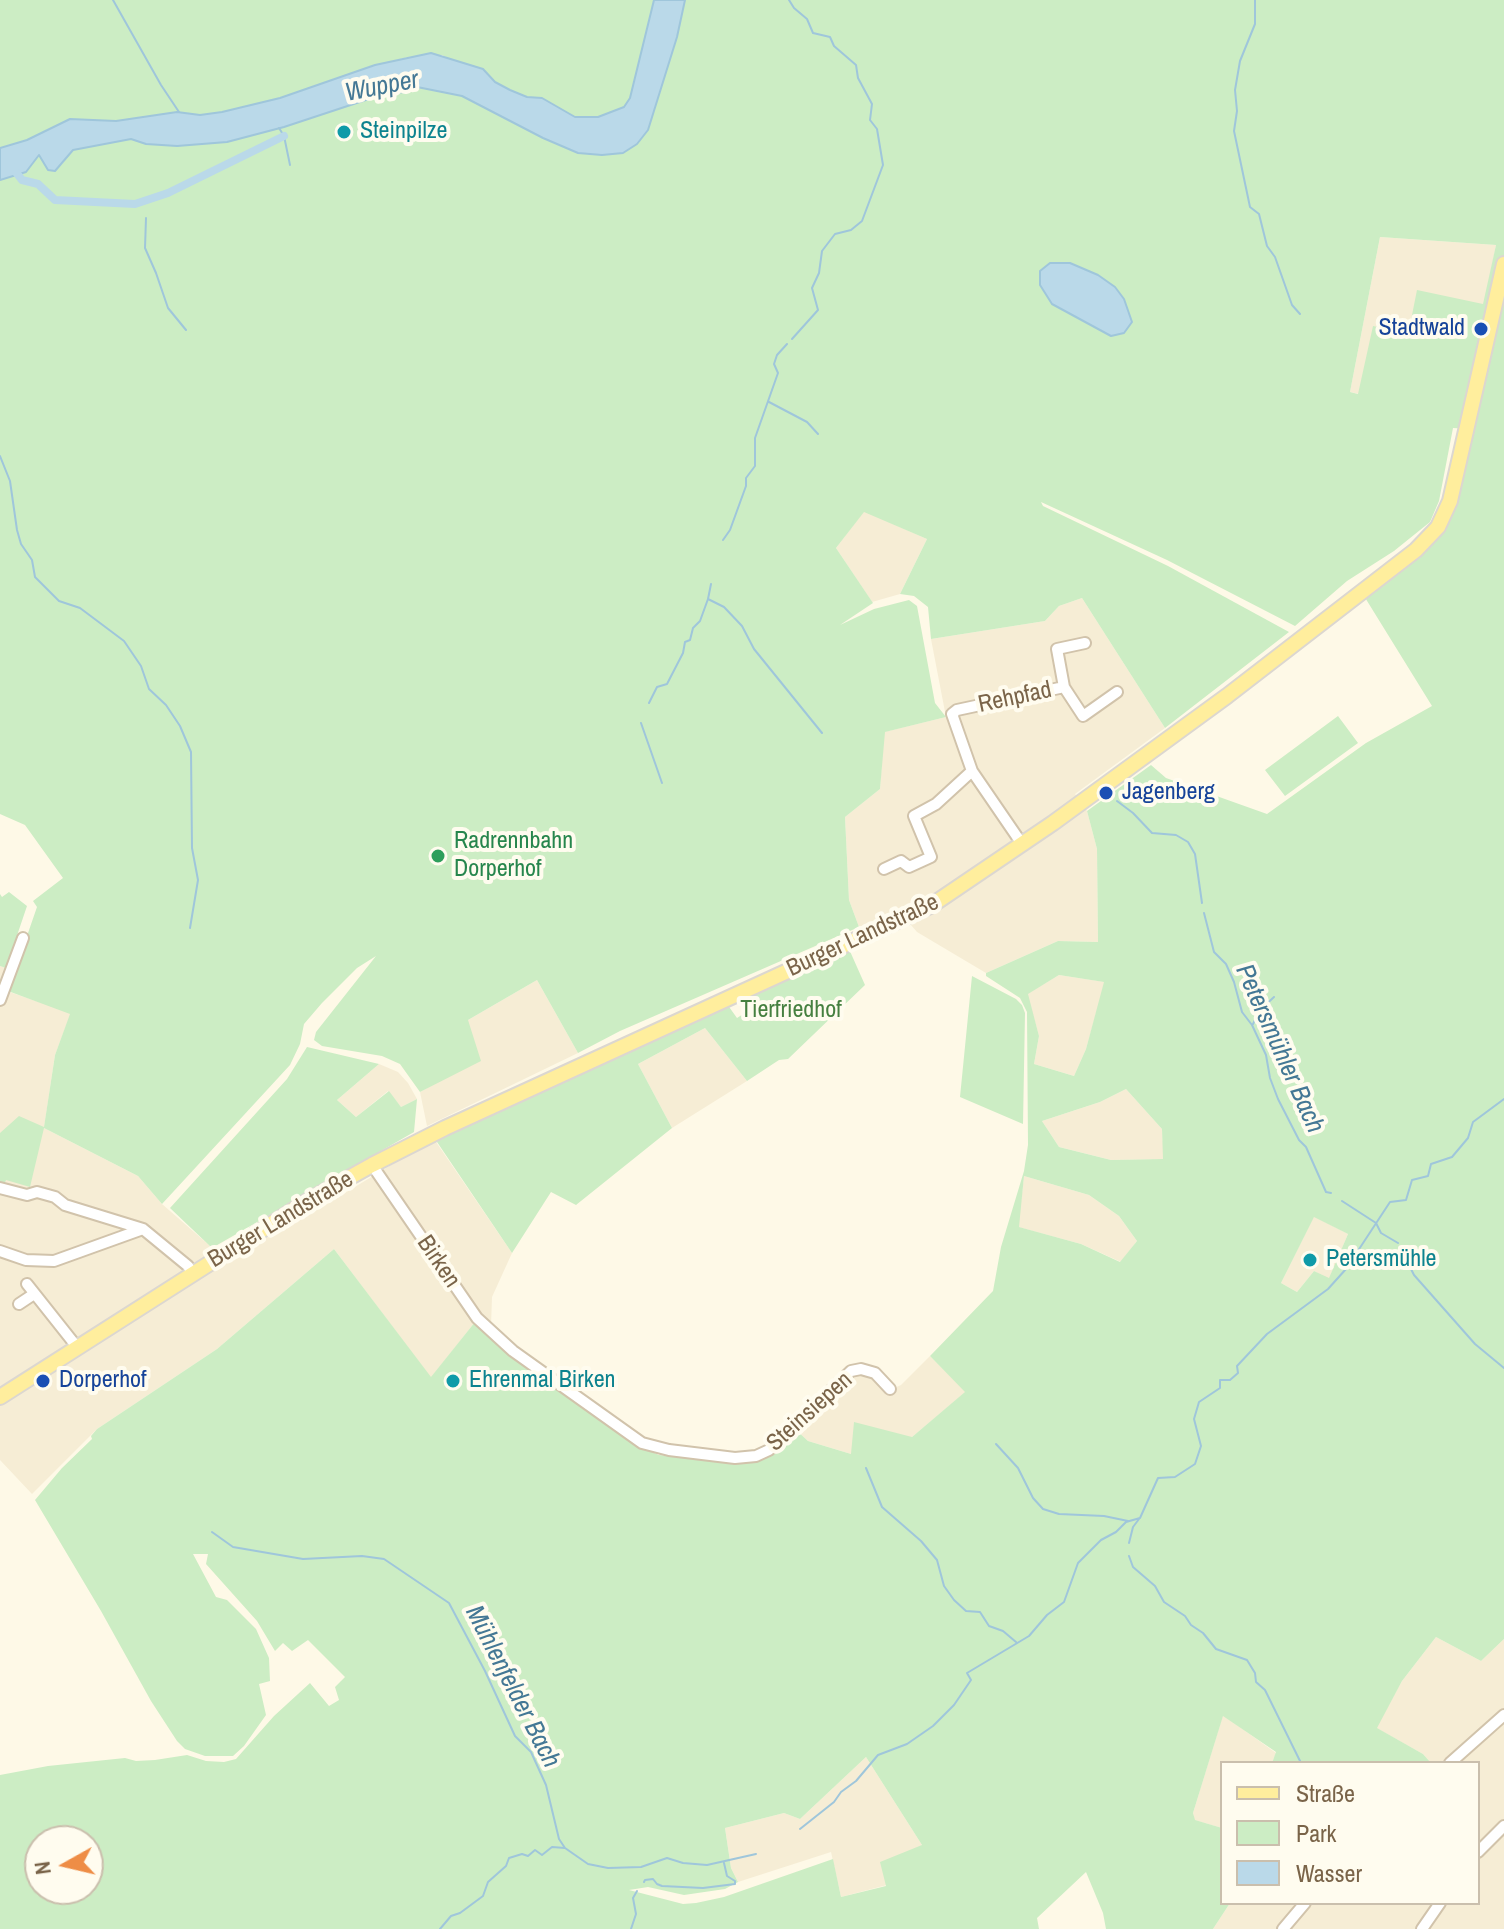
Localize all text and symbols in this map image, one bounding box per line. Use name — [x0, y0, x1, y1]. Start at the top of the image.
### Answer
water label: Wupper — [343, 65, 421, 109]
place label: Steinpilze — [360, 118, 448, 146]
marker: Steinpilze — [335, 123, 353, 141]
place label: Stadtwald — [1379, 315, 1465, 343]
marker: Stadtwald — [1472, 320, 1490, 338]
street label: Rehpfad — [976, 676, 1054, 720]
place label: Jagenberg — [1122, 779, 1215, 807]
marker: Jagenberg — [1097, 784, 1115, 802]
place label: Radrennbahn Dorperhof — [454, 828, 573, 884]
marker: Radrennbahn Dorperhof — [429, 847, 447, 865]
street label: Burger Landstraße — [783, 888, 943, 984]
water label: Petersmühler Bach — [1228, 960, 1330, 1138]
park label: Tierfriedhof — [740, 997, 842, 1025]
street label: Burger Landstraße — [203, 1165, 359, 1275]
street label: Birken — [410, 1230, 466, 1294]
place label: Petersmühle — [1326, 1246, 1436, 1274]
marker: Petersmühle — [1301, 1251, 1319, 1269]
street label: Steinsiepen — [761, 1366, 859, 1458]
place label: Dorperhof — [59, 1367, 147, 1395]
place label: Ehrenmal Birken — [469, 1367, 616, 1395]
marker: Dorperhof — [34, 1372, 52, 1390]
marker: Ehrenmal Birken — [444, 1372, 462, 1390]
water label: Mühlenfelder Bach — [458, 1601, 566, 1773]
legend — [1220, 1761, 1480, 1905]
text: Straße — [1296, 1777, 1355, 1809]
text: Park — [1296, 1817, 1336, 1849]
north arrow — [24, 1825, 104, 1905]
text: Wasser — [1296, 1857, 1362, 1889]
text: N — [26, 1860, 58, 1877]

